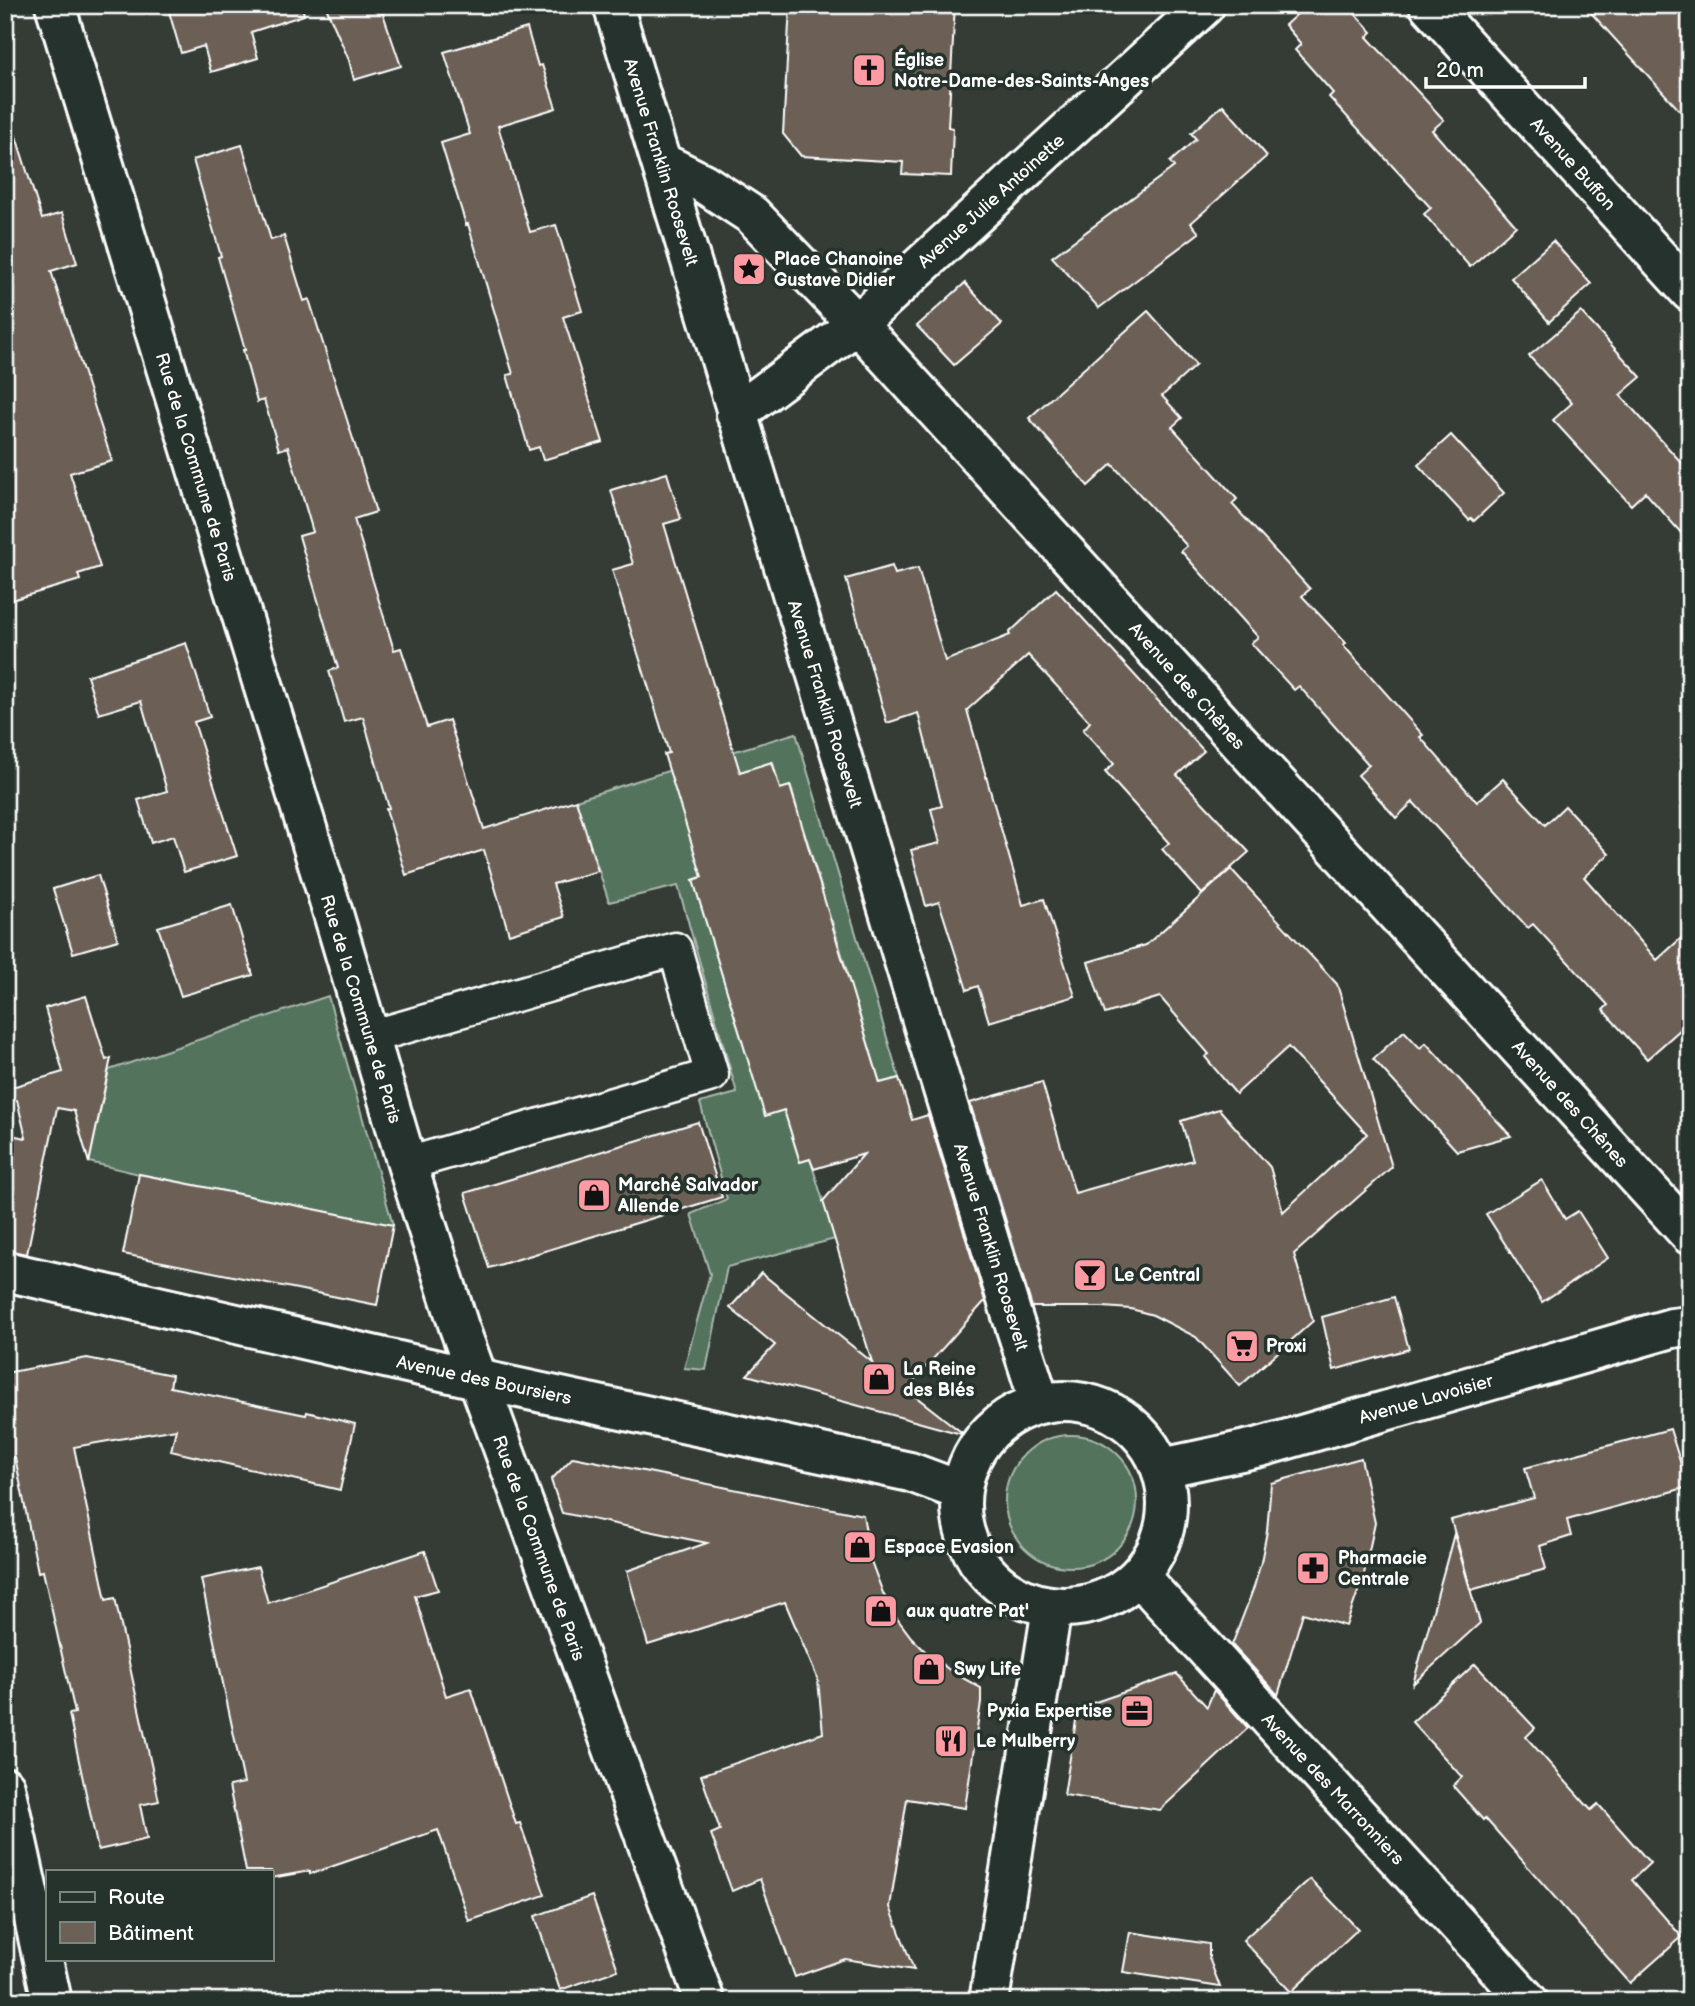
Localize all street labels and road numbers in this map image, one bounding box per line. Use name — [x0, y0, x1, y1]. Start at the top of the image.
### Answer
street label: Avenue Franklin Roosevelt — [619, 56, 702, 269]
street label: Avenue Buffon — [1526, 114, 1620, 215]
street label: Avenue Julie Antoinette — [914, 130, 1069, 273]
street label: Rue de la Commune de Paris — [151, 350, 240, 584]
street label: Avenue Franklin Roosevelt — [783, 598, 866, 811]
street label: Avenue des Chênes — [1124, 619, 1249, 754]
street label: Rue de la Commune de Paris — [316, 892, 405, 1126]
street label: Avenue des Chênes — [1507, 1037, 1632, 1172]
street label: Avenue Franklin Roosevelt — [949, 1141, 1032, 1354]
street label: Avenue des Boursiers — [395, 1352, 573, 1409]
street label: Avenue Lavoisier — [1357, 1370, 1496, 1429]
street label: Rue de la Commune de Paris — [488, 1433, 589, 1664]
street label: Avenue des Marronniers — [1257, 1709, 1408, 1869]

